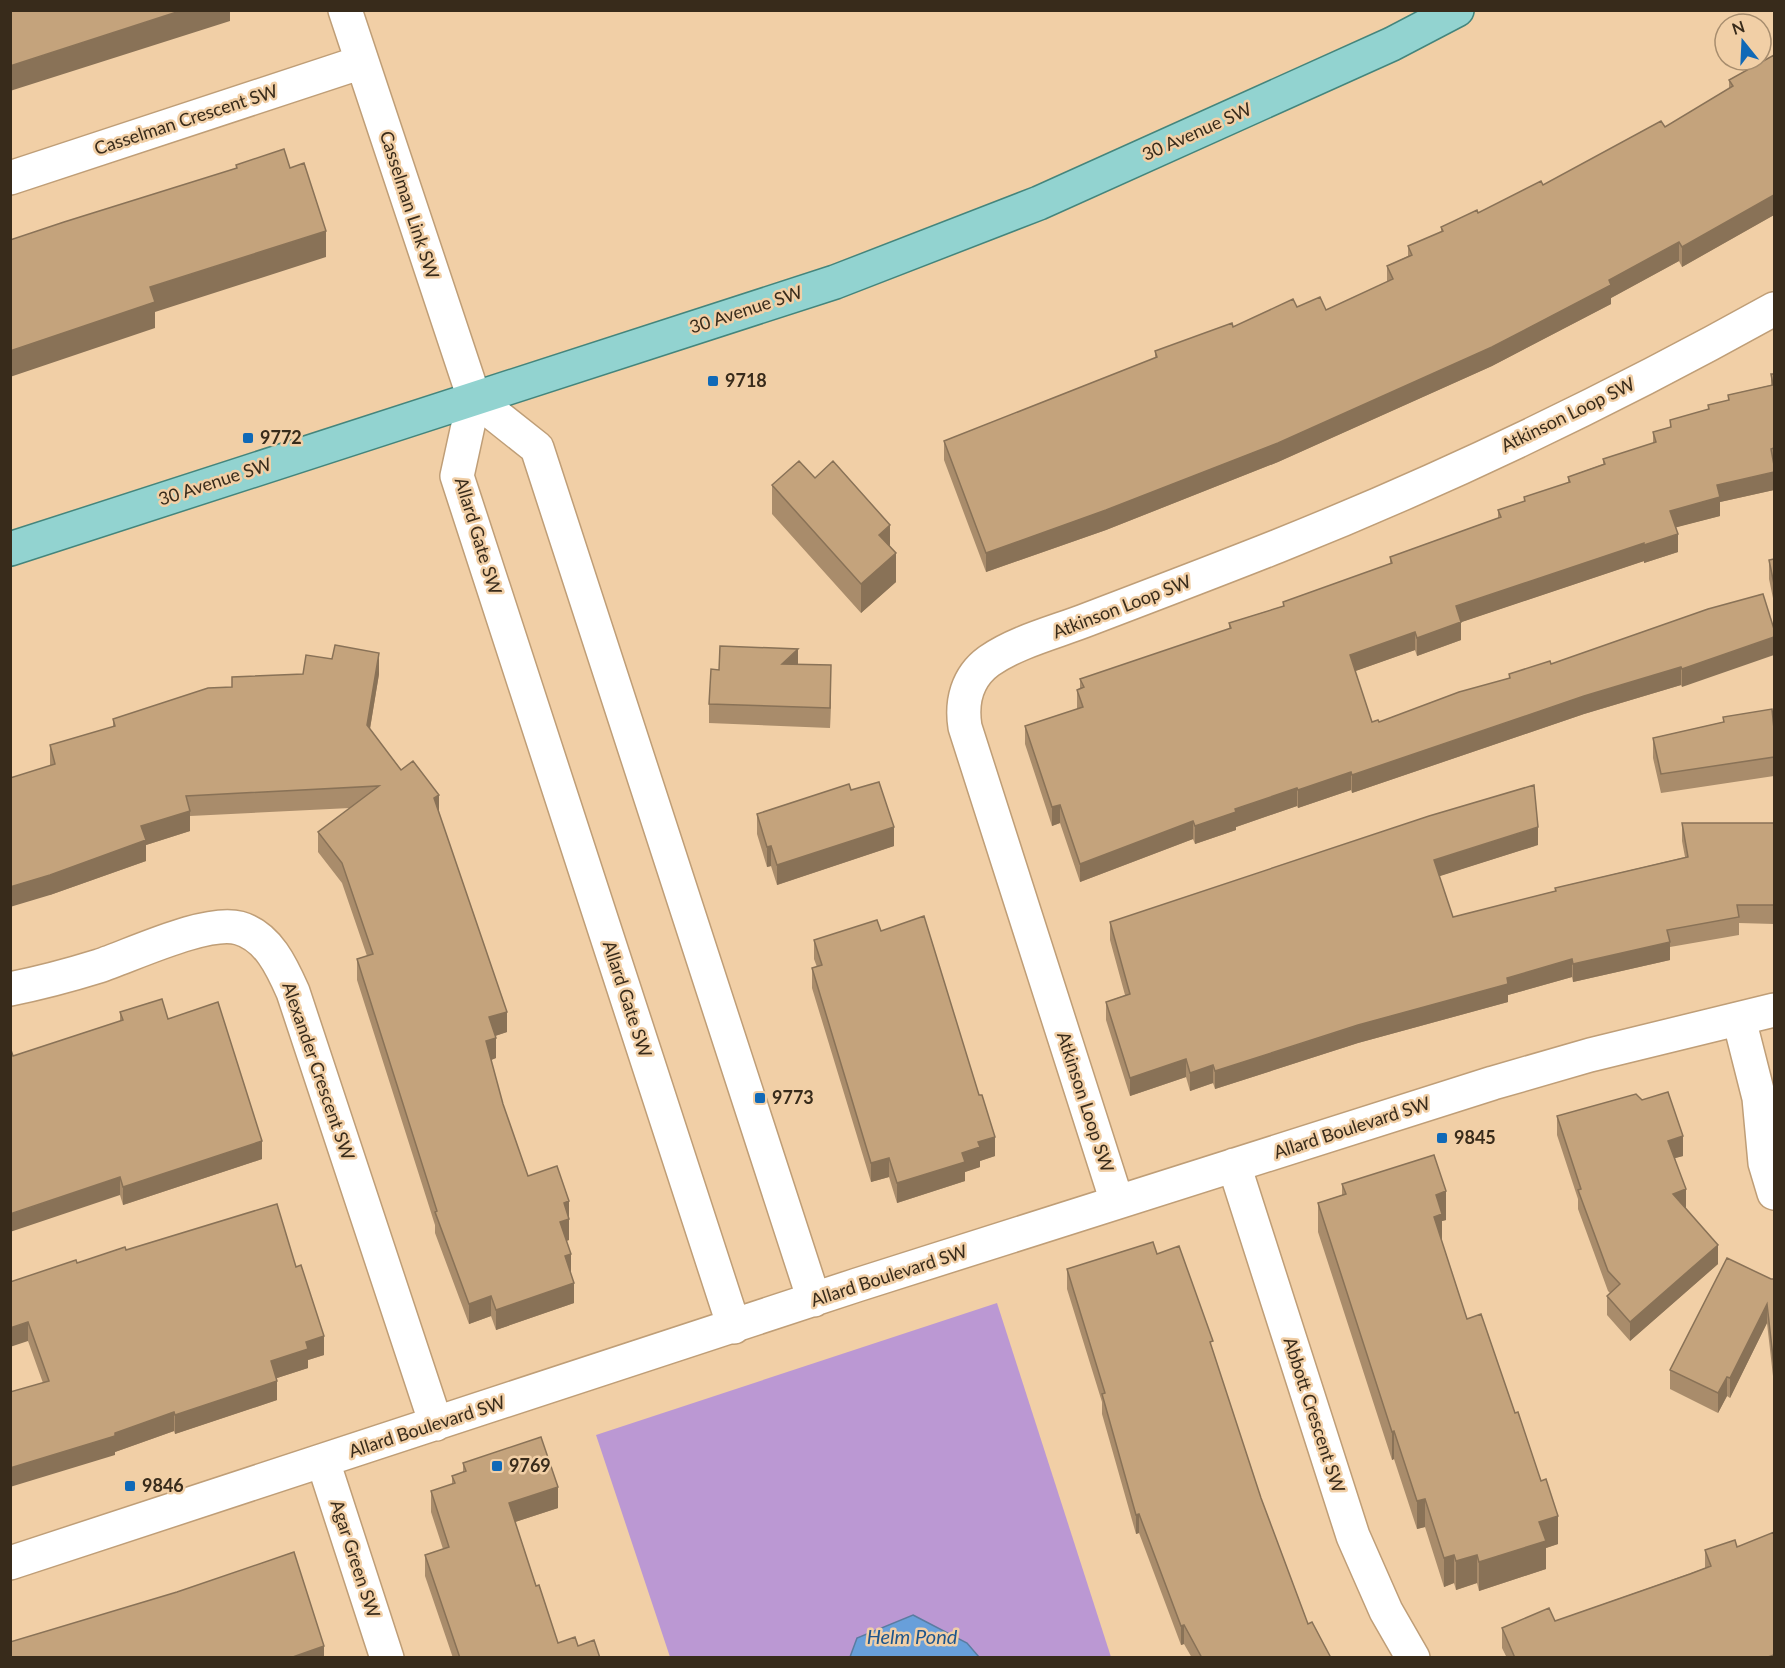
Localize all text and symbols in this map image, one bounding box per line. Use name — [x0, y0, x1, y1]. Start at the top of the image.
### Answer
north arrow — [1713, 12, 1773, 72]
text: N — [1729, 16, 1747, 38]
street label: Casselman Crescent SW — [91, 79, 280, 159]
street label: 30 Avenue SW — [1138, 97, 1255, 165]
street label: Casselman Link SW — [376, 128, 444, 282]
street label: 30 Avenue SW — [686, 280, 805, 338]
place label: 9718 — [725, 369, 767, 391]
street label: Atkinson Loop SW — [1497, 372, 1638, 456]
marker: 9718 — [706, 374, 720, 388]
place label: 9772 — [260, 426, 302, 448]
marker: 9772 — [241, 431, 255, 445]
street label: 30 Avenue SW — [155, 452, 274, 510]
street label: Allard Gate SW — [451, 475, 507, 597]
street label: Atkinson Loop SW — [1049, 569, 1194, 643]
street label: Allard Gate SW — [599, 938, 657, 1060]
street label: Alexander Crescent SW — [278, 979, 360, 1163]
street label: Atkinson Loop SW — [1053, 1029, 1119, 1175]
place label: 9773 — [772, 1086, 814, 1108]
marker: 9773 — [753, 1091, 767, 1105]
street label: Allard Boulevard SW — [1271, 1091, 1433, 1163]
place label: 9845 — [1454, 1126, 1496, 1148]
marker: 9845 — [1435, 1131, 1449, 1145]
street label: Allard Boulevard SW — [808, 1239, 970, 1311]
street label: Abbott Crescent SW — [1279, 1334, 1351, 1495]
street label: Allard Boulevard SW — [346, 1390, 508, 1462]
place label: 9769 — [509, 1454, 551, 1476]
marker: 9769 — [490, 1459, 504, 1473]
place label: 9846 — [142, 1474, 184, 1496]
marker: 9846 — [123, 1479, 137, 1493]
street label: Agar Green SW — [327, 1497, 385, 1621]
water label: Helm Pond — [867, 1624, 958, 1648]

